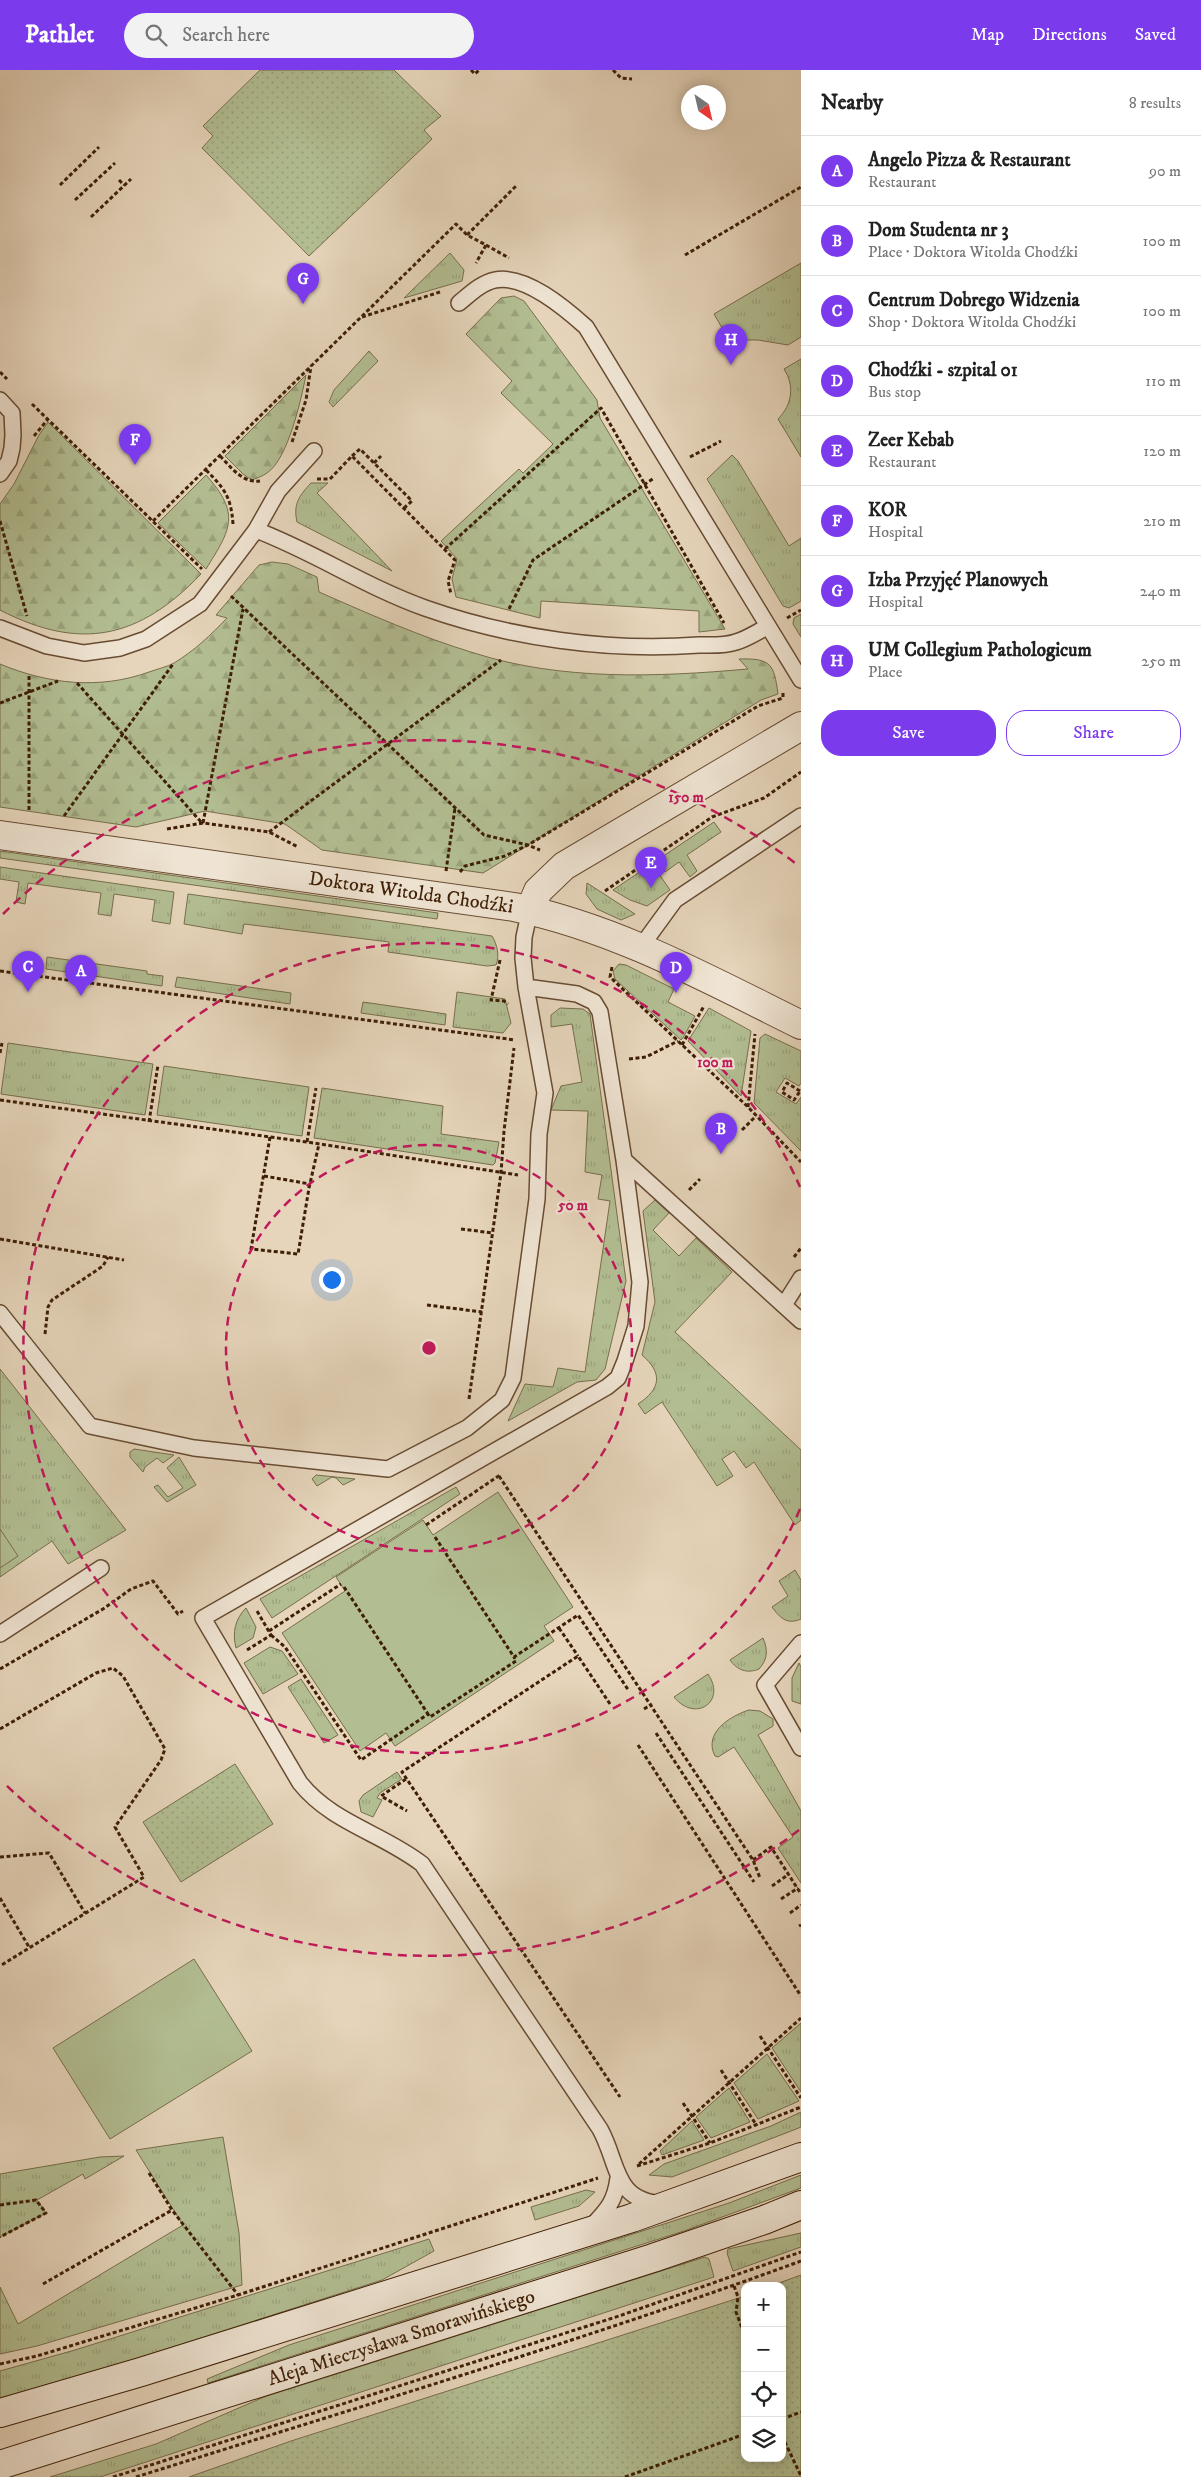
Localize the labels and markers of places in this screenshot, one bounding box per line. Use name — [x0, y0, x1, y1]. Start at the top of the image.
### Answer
pin: G — [287, 263, 319, 304]
pin: H — [715, 324, 747, 365]
pin: F — [119, 424, 151, 465]
pin: E — [635, 847, 667, 888]
pin: C — [12, 951, 44, 992]
pin: D — [660, 952, 692, 993]
pin: A — [65, 955, 97, 996]
pin: B — [705, 1113, 737, 1154]
centre of rings — [420, 1339, 438, 1357]

